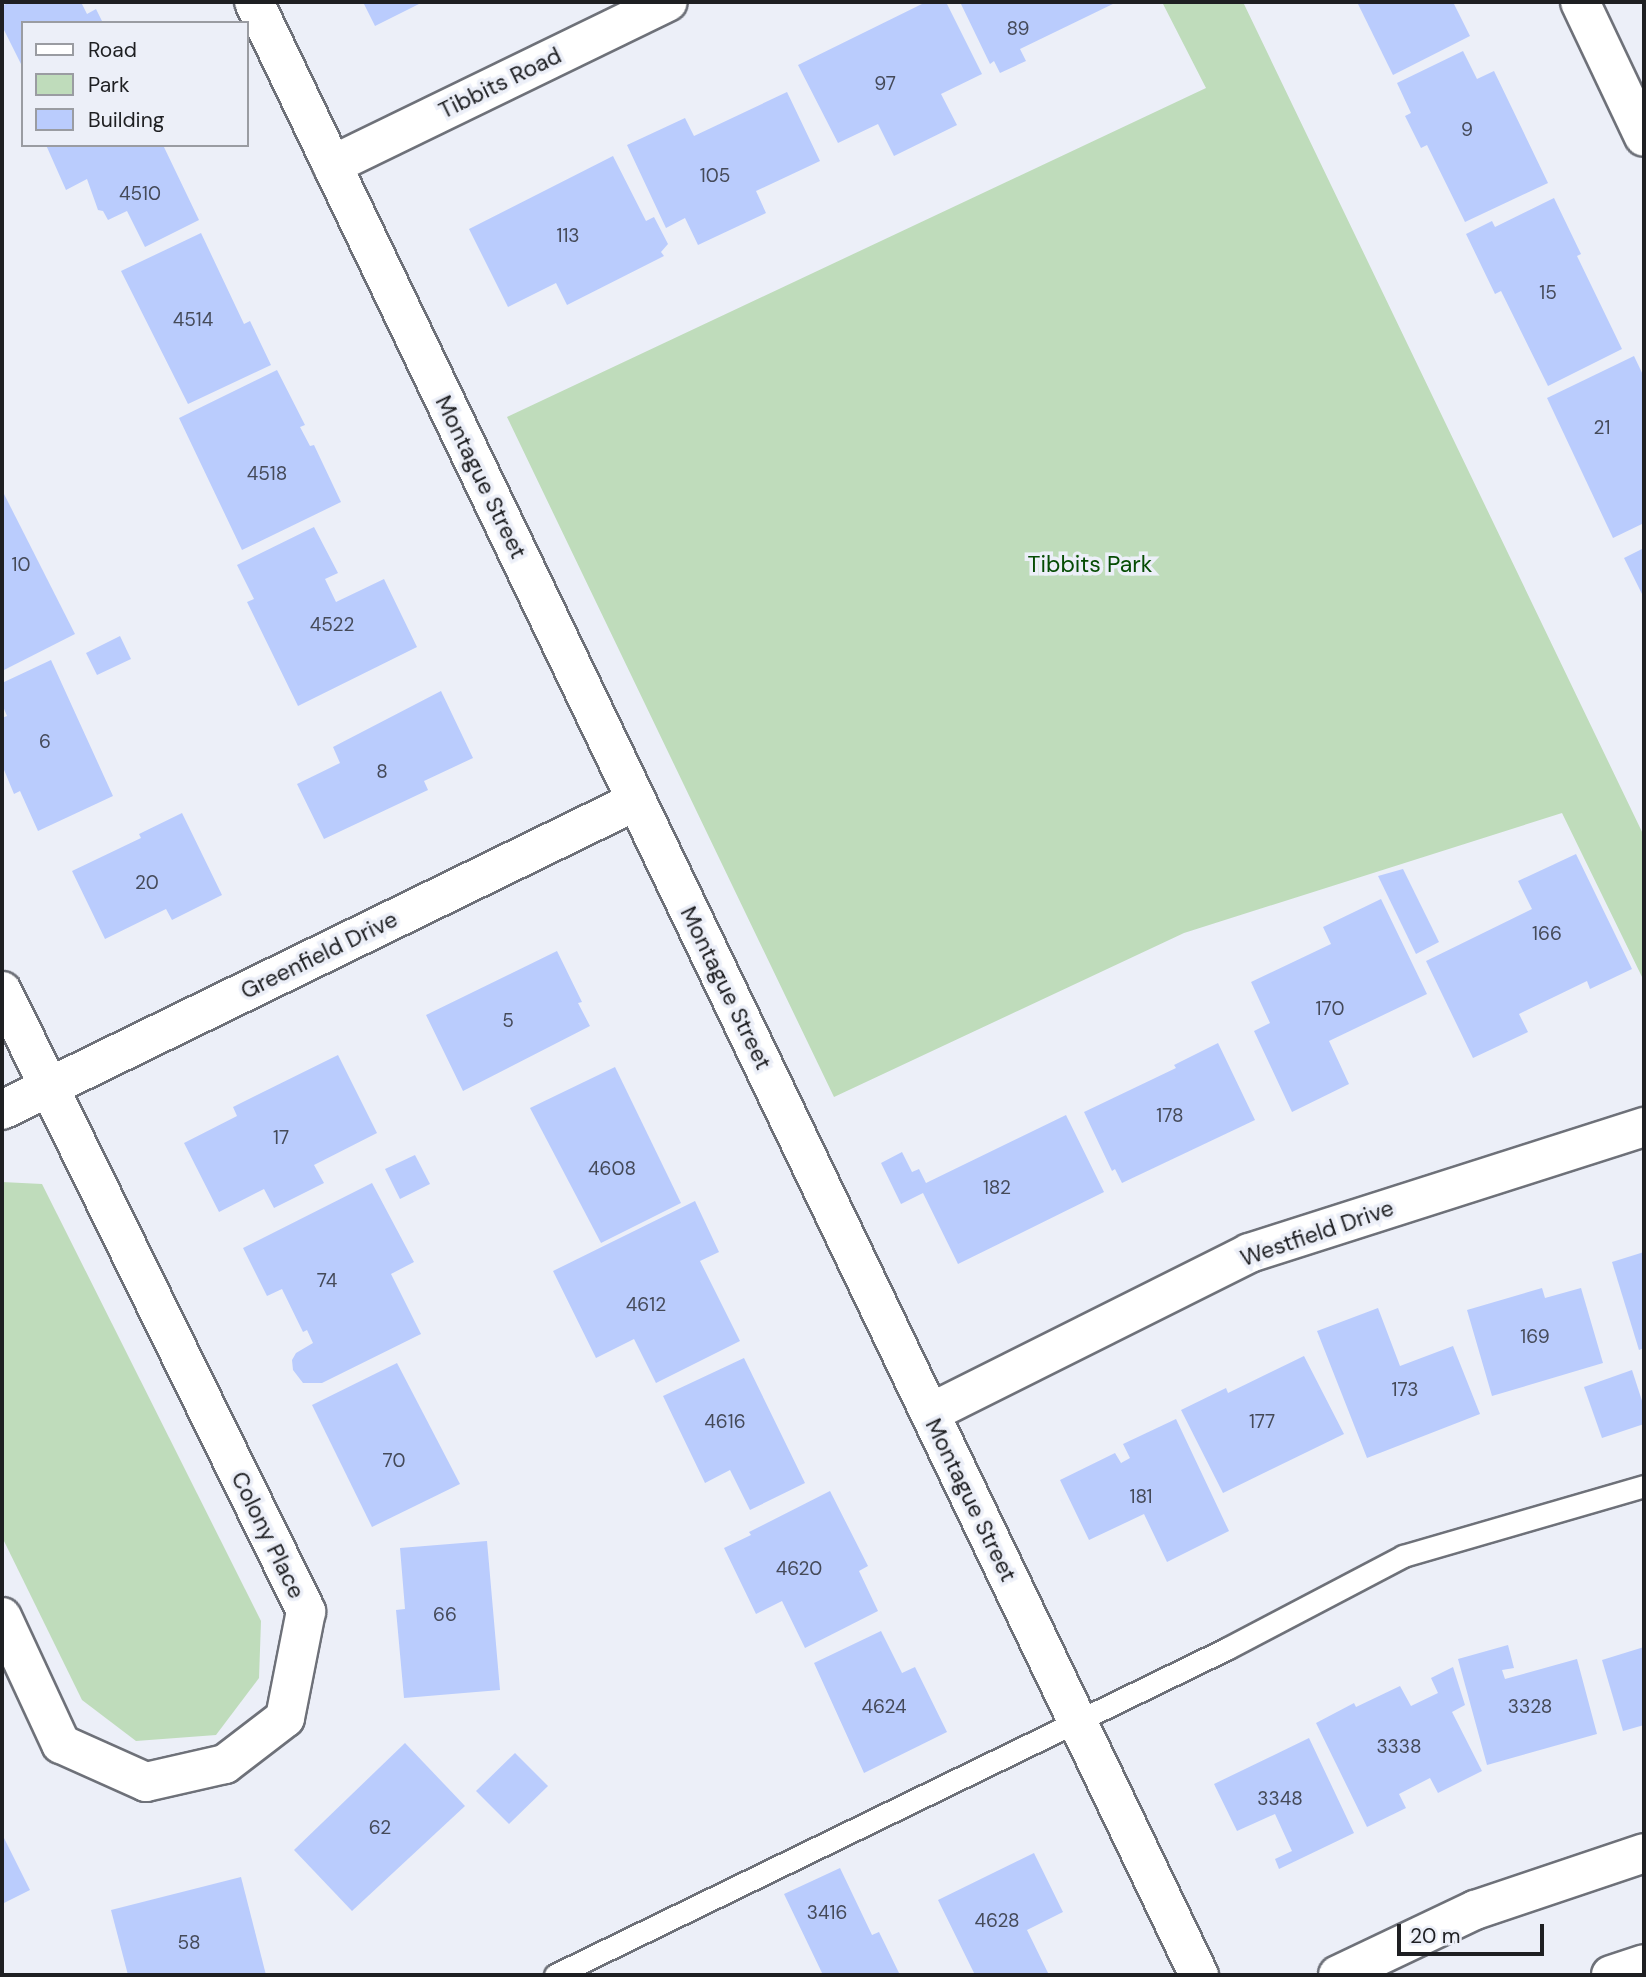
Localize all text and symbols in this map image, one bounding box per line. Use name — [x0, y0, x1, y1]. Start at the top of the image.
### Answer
house number: 89 — [1007, 18, 1029, 40]
legend — [21, 21, 248, 147]
text: Road — [88, 36, 137, 64]
street label: Tibbits Road — [434, 41, 566, 125]
text: Park — [88, 71, 129, 99]
house number: 97 — [874, 73, 896, 95]
text: Building — [88, 106, 164, 134]
house number: 9 — [1461, 119, 1473, 141]
house number: 105 — [700, 165, 730, 187]
house number: 4510 — [119, 183, 161, 205]
house number: 113 — [556, 225, 580, 247]
house number: 15 — [1539, 282, 1557, 304]
house number: 4514 — [173, 309, 213, 331]
street label: Montague Street — [430, 391, 532, 563]
house number: 21 — [1594, 417, 1610, 439]
house number: 4518 — [247, 463, 287, 485]
park label: Tibbits Park — [1028, 550, 1152, 578]
house number: 10 — [12, 554, 30, 576]
house number: 4522 — [310, 614, 354, 636]
house number: 6 — [39, 731, 51, 753]
house number: 8 — [376, 761, 388, 783]
house number: 20 — [135, 872, 159, 894]
street label: Montague Street — [675, 902, 777, 1074]
street label: Greenfield Drive — [236, 905, 402, 1005]
house number: 166 — [1532, 923, 1562, 945]
house number: 170 — [1316, 998, 1344, 1020]
house number: 5 — [502, 1010, 514, 1032]
house number: 178 — [1156, 1105, 1184, 1127]
house number: 17 — [273, 1127, 289, 1149]
house number: 4608 — [588, 1158, 636, 1180]
house number: 182 — [983, 1177, 1011, 1199]
street label: Westfield Drive — [1237, 1194, 1397, 1272]
house number: 74 — [317, 1270, 337, 1292]
house number: 4612 — [626, 1294, 666, 1316]
house number: 169 — [1520, 1326, 1550, 1348]
house number: 173 — [1392, 1379, 1418, 1401]
house number: 4616 — [704, 1411, 746, 1433]
house number: 177 — [1249, 1411, 1275, 1433]
street label: Montague Street — [920, 1414, 1022, 1586]
house number: 70 — [383, 1450, 405, 1472]
street label: Colony Place — [225, 1467, 311, 1603]
house number: 181 — [1129, 1486, 1153, 1508]
house number: 4620 — [776, 1558, 822, 1580]
house number: 66 — [433, 1604, 457, 1626]
house number: 4624 — [861, 1696, 907, 1718]
house number: 3328 — [1508, 1696, 1552, 1718]
house number: 3338 — [1376, 1736, 1422, 1758]
house number: 3348 — [1257, 1788, 1303, 1810]
house number: 62 — [369, 1817, 391, 1839]
house number: 3416 — [807, 1902, 847, 1924]
house number: 4628 — [974, 1910, 1020, 1932]
scale bar — [1401, 1910, 1548, 1954]
text: 20 m — [1410, 1922, 1461, 1950]
house number: 58 — [177, 1932, 201, 1954]

